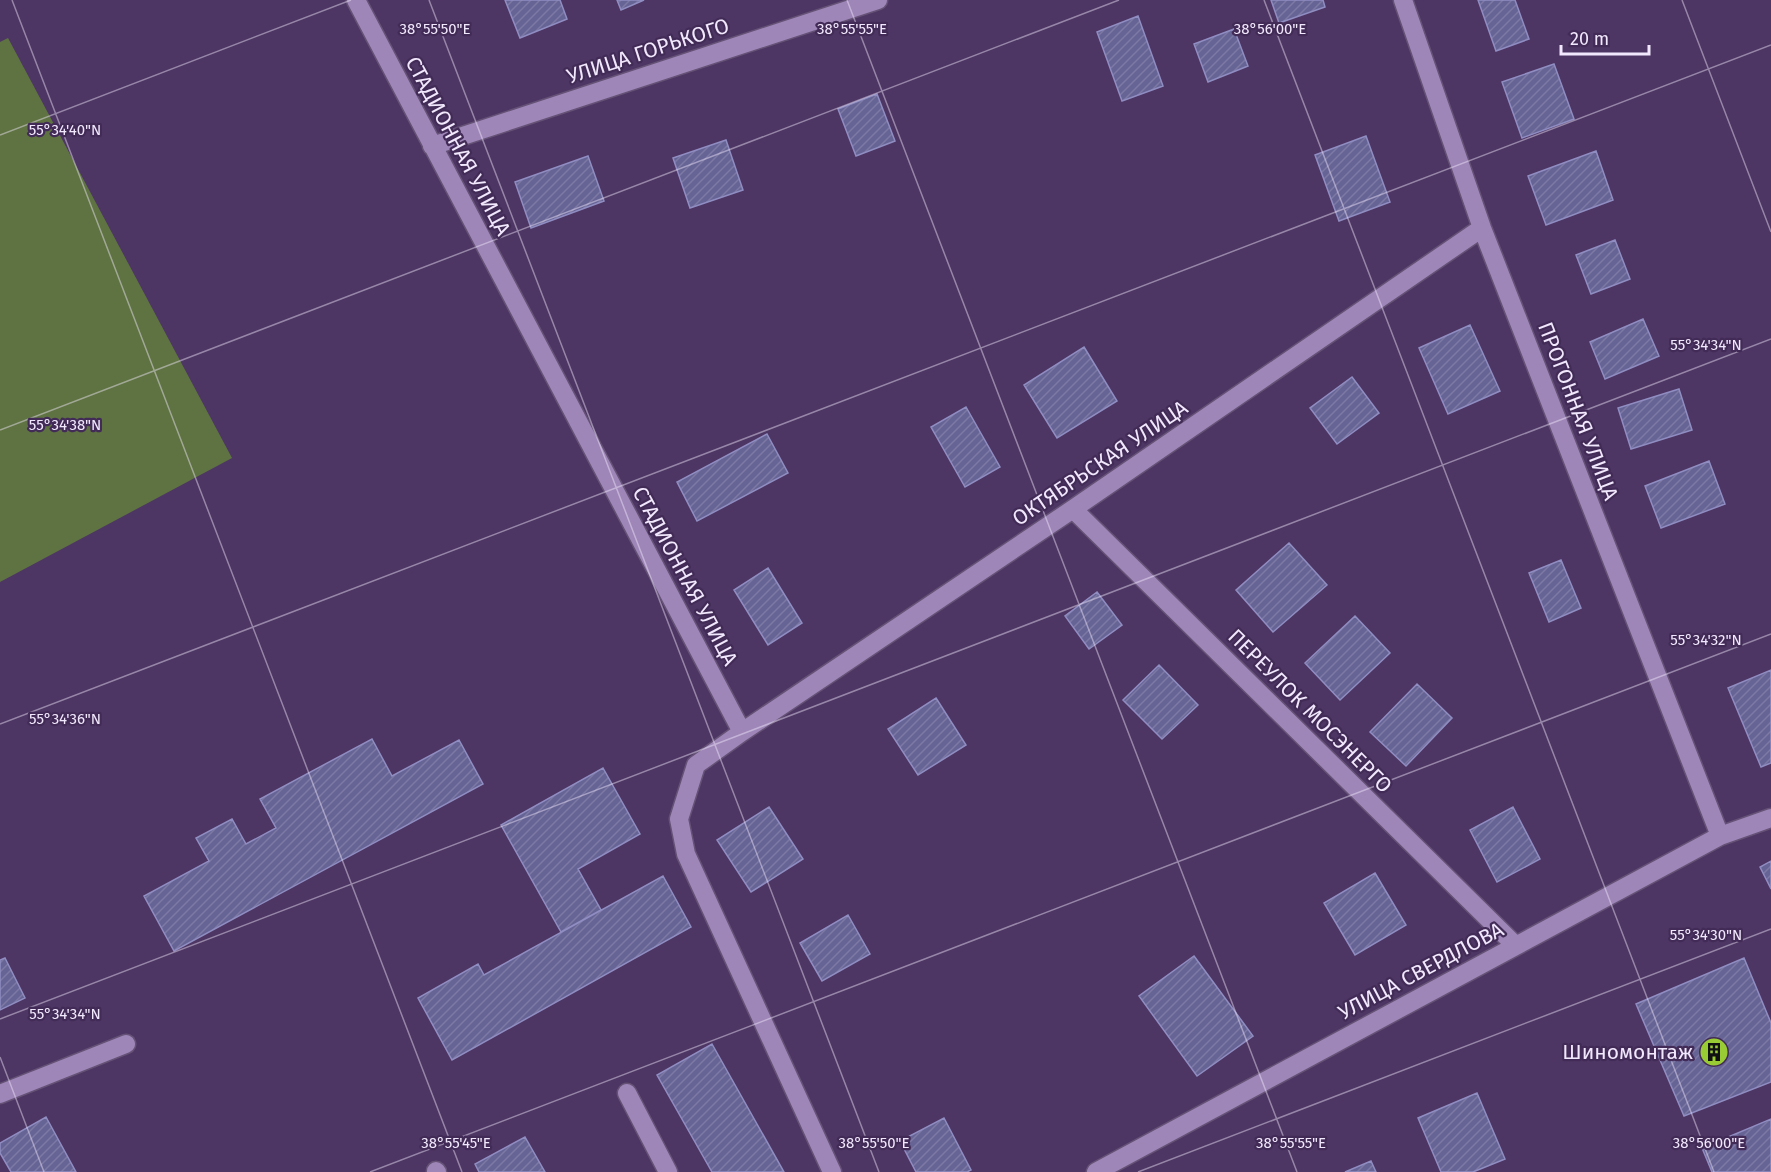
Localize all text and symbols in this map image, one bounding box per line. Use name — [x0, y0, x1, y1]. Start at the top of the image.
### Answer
street label: УЛИЦА ГОРЬКОГО — [563, 12, 733, 90]
scale bar — [1561, 18, 1650, 56]
text: 38°55'50"E — [399, 20, 471, 38]
text: 38°55'55"E — [817, 20, 887, 38]
text: 38°56'00"E — [1234, 20, 1306, 38]
text: 20 m — [1570, 28, 1609, 50]
street label: СТАДИОННАЯ УЛИЦА — [400, 52, 516, 240]
text: 55°34'40"N — [29, 121, 101, 139]
street label: ПРОГОННАЯ УЛИЦА — [1532, 318, 1624, 504]
text: 55°34'34"N — [1670, 336, 1742, 354]
street label: ОКТЯБРЬСКАЯ УЛИЦА — [1007, 395, 1193, 531]
text: 55°34'38"N — [29, 416, 101, 434]
street label: СТАДИОННАЯ УЛИЦА — [627, 482, 743, 670]
street label: ПЕРЕУЛОК МОСЭНЕРГО — [1223, 624, 1397, 798]
text: 55°34'32"N — [1670, 631, 1742, 649]
text: 55°34'36"N — [29, 710, 101, 728]
street label: УЛИЦА СВЕРДЛОВА — [1334, 916, 1508, 1026]
text: 55°34'30"N — [1670, 926, 1742, 944]
text: 55°34'34"N — [29, 1005, 101, 1023]
building icon: Шиномонтаж — [1698, 1036, 1730, 1068]
place label: Шиномонтаж — [1562, 1039, 1693, 1065]
text: 38°55'45"E — [421, 1134, 491, 1152]
text: 38°55'50"E — [838, 1134, 910, 1152]
text: 38°55'55"E — [1256, 1134, 1326, 1152]
text: 38°56'00"E — [1673, 1134, 1745, 1152]

